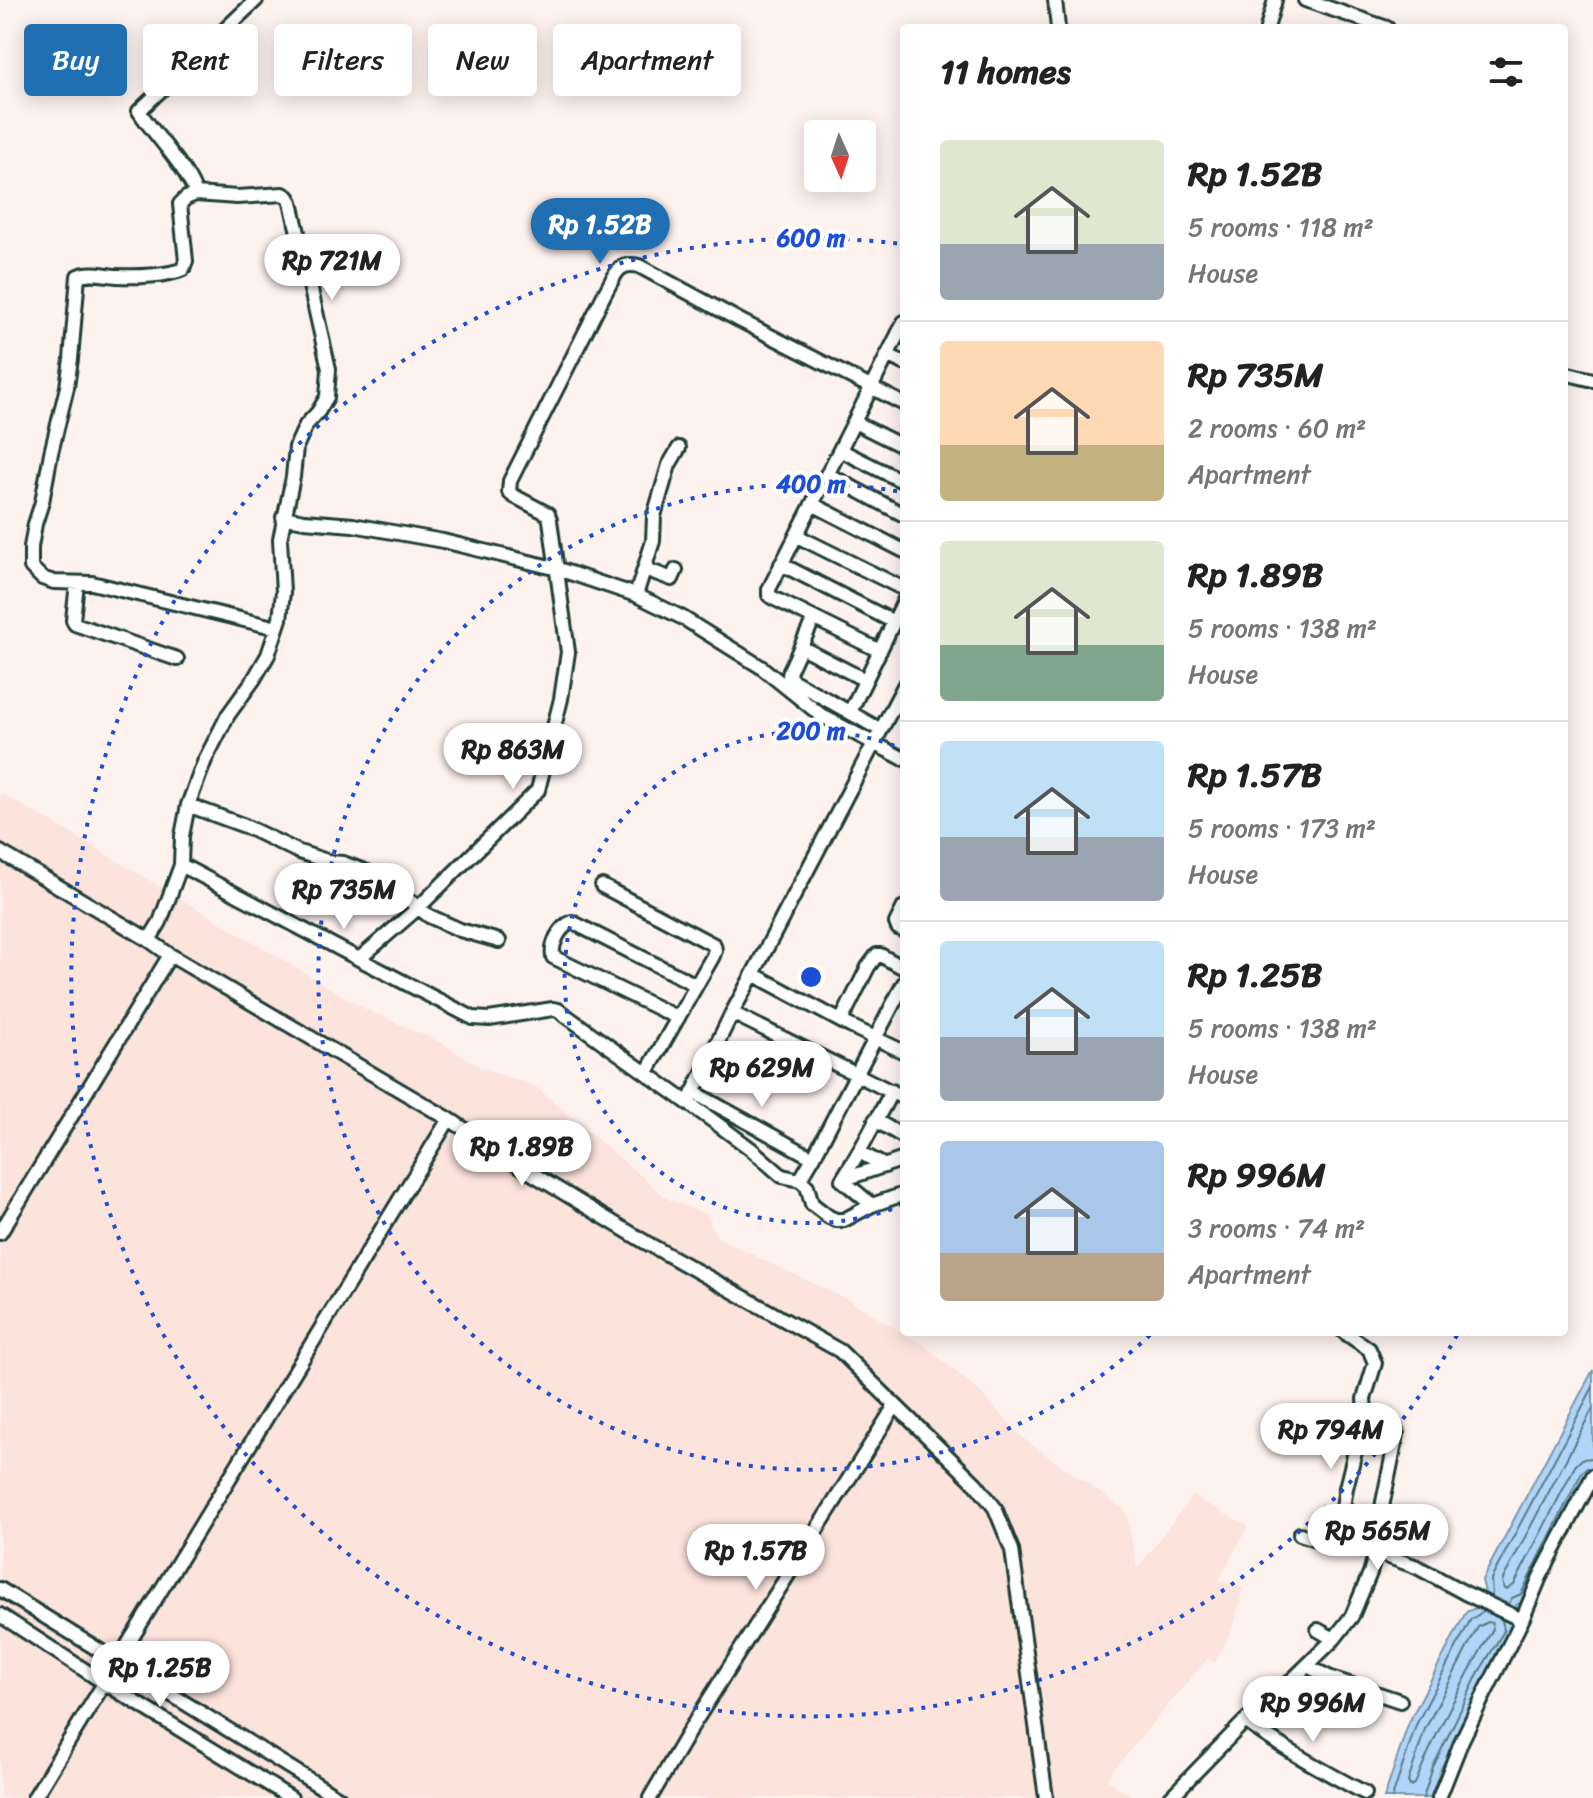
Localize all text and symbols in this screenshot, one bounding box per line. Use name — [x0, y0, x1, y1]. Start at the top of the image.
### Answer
chip: Buy — [24, 24, 127, 96]
chip: Rent — [143, 24, 258, 96]
chip: Filters — [274, 24, 412, 96]
chip: New — [428, 24, 537, 96]
chip: Apartment — [553, 24, 741, 96]
text: 11 homes — [940, 42, 1071, 102]
icon: filters — [1484, 50, 1528, 94]
north arrow — [804, 120, 876, 192]
map controls — [804, 120, 876, 192]
text: Rp 1.52B — [1188, 144, 1322, 204]
icon: home — [1004, 172, 1100, 268]
pin: Rp 1.52B — [517, 198, 683, 266]
text: Rp 1.52B — [549, 201, 651, 247]
text: 5 rooms · 118 m² — [1188, 204, 1374, 250]
text: 600 m — [776, 217, 846, 259]
pin: Rp 721M — [258, 234, 406, 302]
text: Rp 721M — [282, 237, 382, 283]
text: House — [1188, 250, 1258, 296]
text: Rp 735M — [1188, 345, 1323, 405]
icon: home — [1004, 373, 1100, 469]
text: 2 rooms · 60 m² — [1188, 405, 1366, 451]
text: Apartment — [1188, 451, 1311, 497]
text: 400 m — [776, 463, 847, 505]
text: Rp 1.89B — [1188, 545, 1323, 605]
icon: home — [1004, 573, 1100, 669]
text: 5 rooms · 138 m² — [1188, 605, 1377, 651]
text: House — [1188, 651, 1258, 697]
text: 200 m — [776, 710, 846, 752]
pin: Rp 863M — [439, 723, 587, 791]
text: Rp 863M — [461, 726, 565, 772]
text: Rp 1.57B — [1188, 745, 1322, 805]
icon: home — [1004, 773, 1100, 869]
text: 5 rooms · 173 m² — [1188, 805, 1376, 851]
text: House — [1188, 851, 1258, 897]
pin: Rp 735M — [270, 863, 418, 931]
text: Rp 735M — [292, 866, 396, 912]
text: Rp 1.25B — [1188, 945, 1322, 1005]
centre of rings — [797, 963, 825, 991]
icon: home — [1004, 973, 1100, 1069]
text: 5 rooms · 138 m² — [1188, 1005, 1377, 1051]
pin: Rp 629M — [688, 1041, 836, 1109]
text: Rp 629M — [710, 1044, 814, 1090]
text: House — [1188, 1051, 1258, 1097]
pin: Rp 1.89B — [439, 1120, 605, 1188]
text: Rp 1.89B — [470, 1123, 574, 1169]
text: Rp 996M — [1188, 1145, 1326, 1205]
icon: home — [1004, 1173, 1100, 1269]
text: 3 rooms · 74 m² — [1188, 1205, 1365, 1251]
text: Apartment — [1188, 1251, 1311, 1297]
pin: Rp 794M — [1257, 1403, 1405, 1471]
text: Rp 794M — [1278, 1406, 1384, 1452]
pin: Rp 565M — [1304, 1504, 1452, 1572]
text: Rp 565M — [1325, 1507, 1431, 1553]
pin: Rp 1.57B — [673, 1524, 839, 1592]
text: Rp 1.57B — [705, 1527, 807, 1573]
pin: Rp 1.25B — [77, 1641, 243, 1709]
text: Rp 1.25B — [109, 1644, 211, 1690]
pin: Rp 996M — [1239, 1676, 1387, 1744]
text: Rp 996M — [1260, 1679, 1366, 1725]

